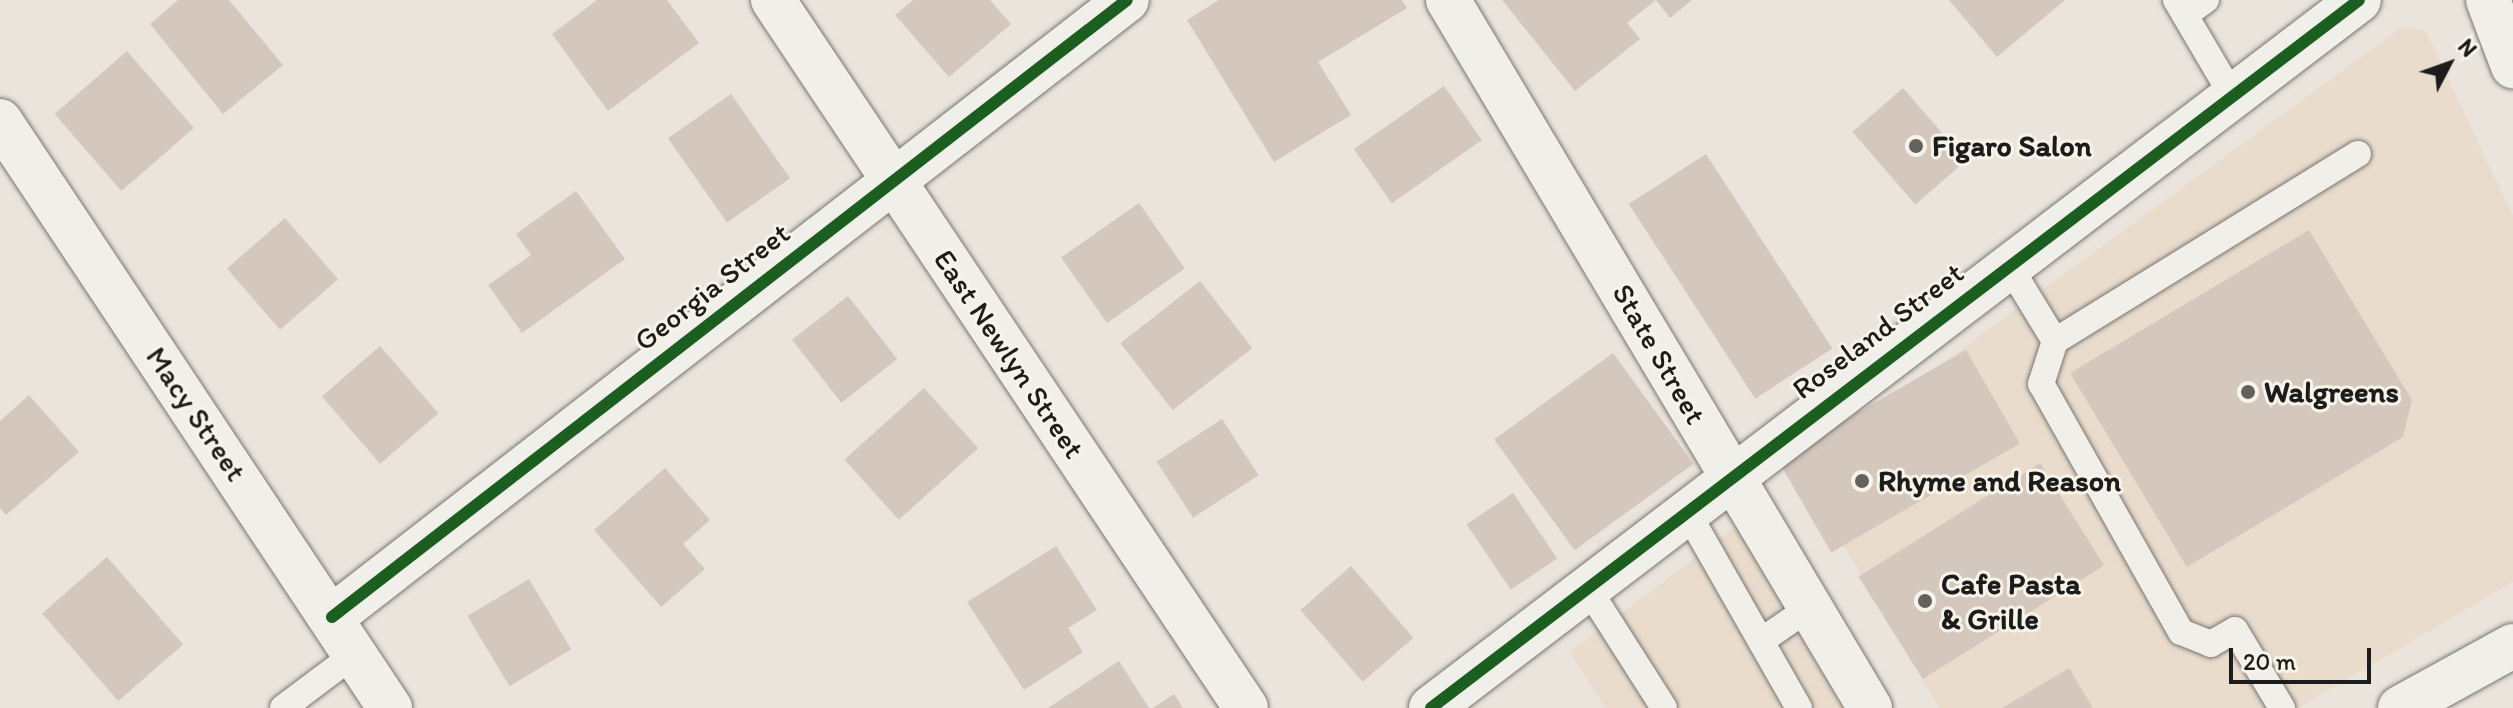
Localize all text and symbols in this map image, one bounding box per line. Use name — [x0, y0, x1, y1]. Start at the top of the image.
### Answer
north arrow — [2409, 24, 2489, 104]
text: N — [2452, 33, 2483, 62]
place label: Figaro Salon — [1932, 128, 2091, 164]
marker: Figaro Salon — [1907, 137, 1925, 155]
street label: Georgia Street — [627, 215, 797, 359]
street label: East Newlyn Street — [926, 243, 1092, 465]
street label: Roseland Street — [1785, 255, 1971, 407]
street label: State Street — [1605, 278, 1713, 430]
street label: Macy Street — [138, 340, 254, 488]
place label: Walgreens — [2264, 374, 2399, 410]
marker: Walgreens — [2239, 383, 2257, 401]
place label: Rhyme and Reason — [1878, 463, 2120, 499]
marker: Rhyme and Reason — [1853, 472, 1871, 490]
place label: Cafe Pasta & Grille — [1941, 566, 2079, 636]
marker: Cafe Pasta & Grille — [1916, 592, 1934, 610]
scale bar — [2233, 632, 2375, 682]
text: 20 m — [2243, 647, 2296, 676]

